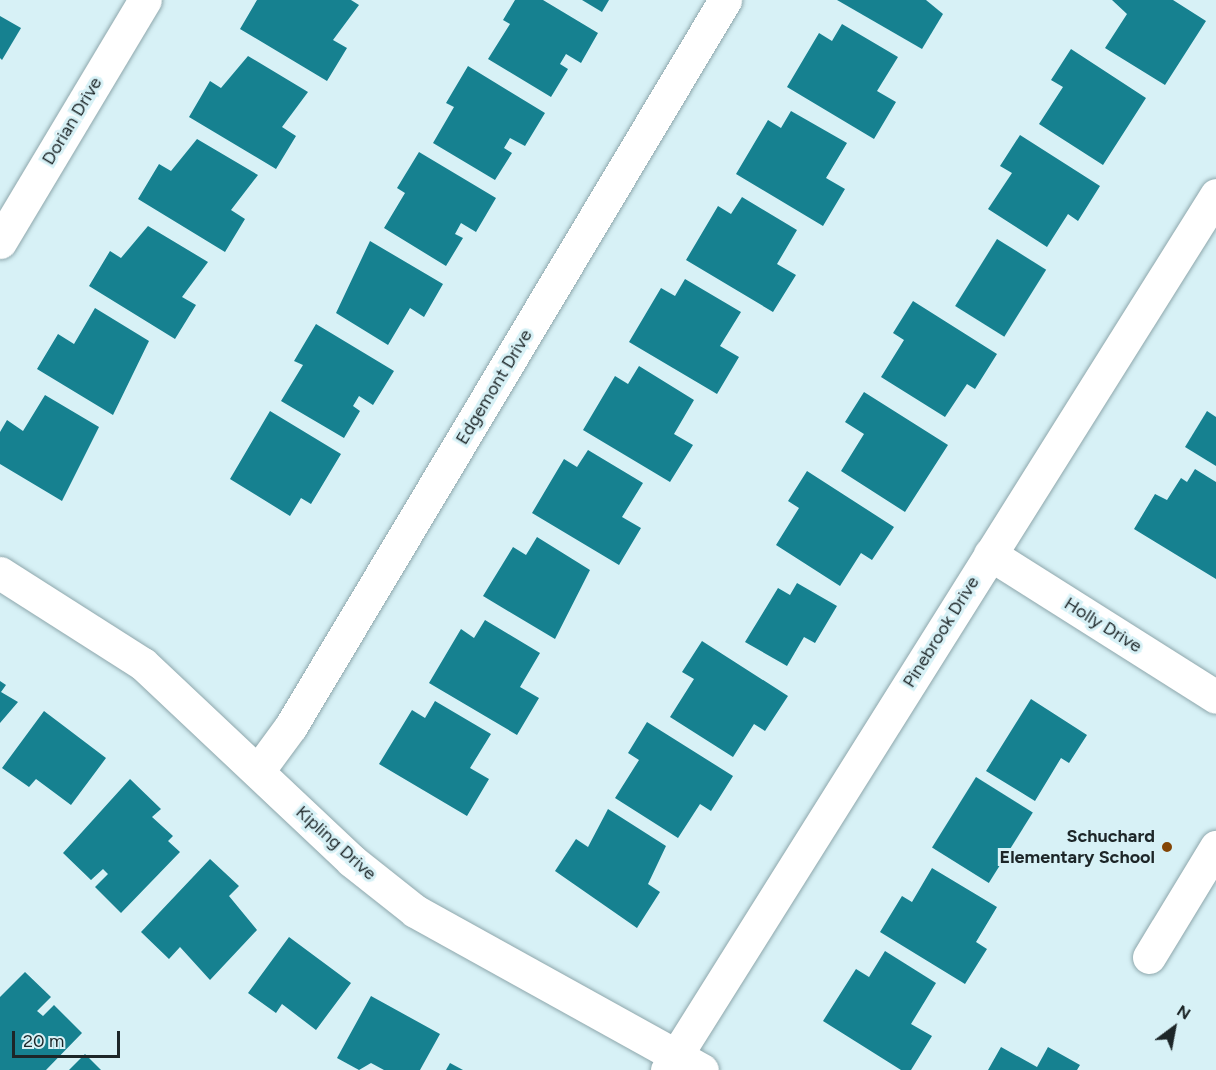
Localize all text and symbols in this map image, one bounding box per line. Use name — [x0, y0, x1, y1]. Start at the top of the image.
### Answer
street label: Dorian Drive — [37, 73, 107, 169]
street label: Edgemont Drive — [451, 326, 537, 448]
street label: Pinebrook Drive — [898, 573, 984, 691]
street label: Holly Drive — [1060, 593, 1146, 657]
street label: Kipling Drive — [291, 801, 381, 885]
place label: Schuchard Elementary School — [1000, 826, 1155, 868]
marker: Schuchard Elementary School — [1160, 840, 1174, 854]
north arrow — [1144, 998, 1204, 1058]
text: N — [1174, 1001, 1194, 1024]
scale bar — [15, 1019, 123, 1057]
text: 20 m — [23, 1030, 64, 1052]

